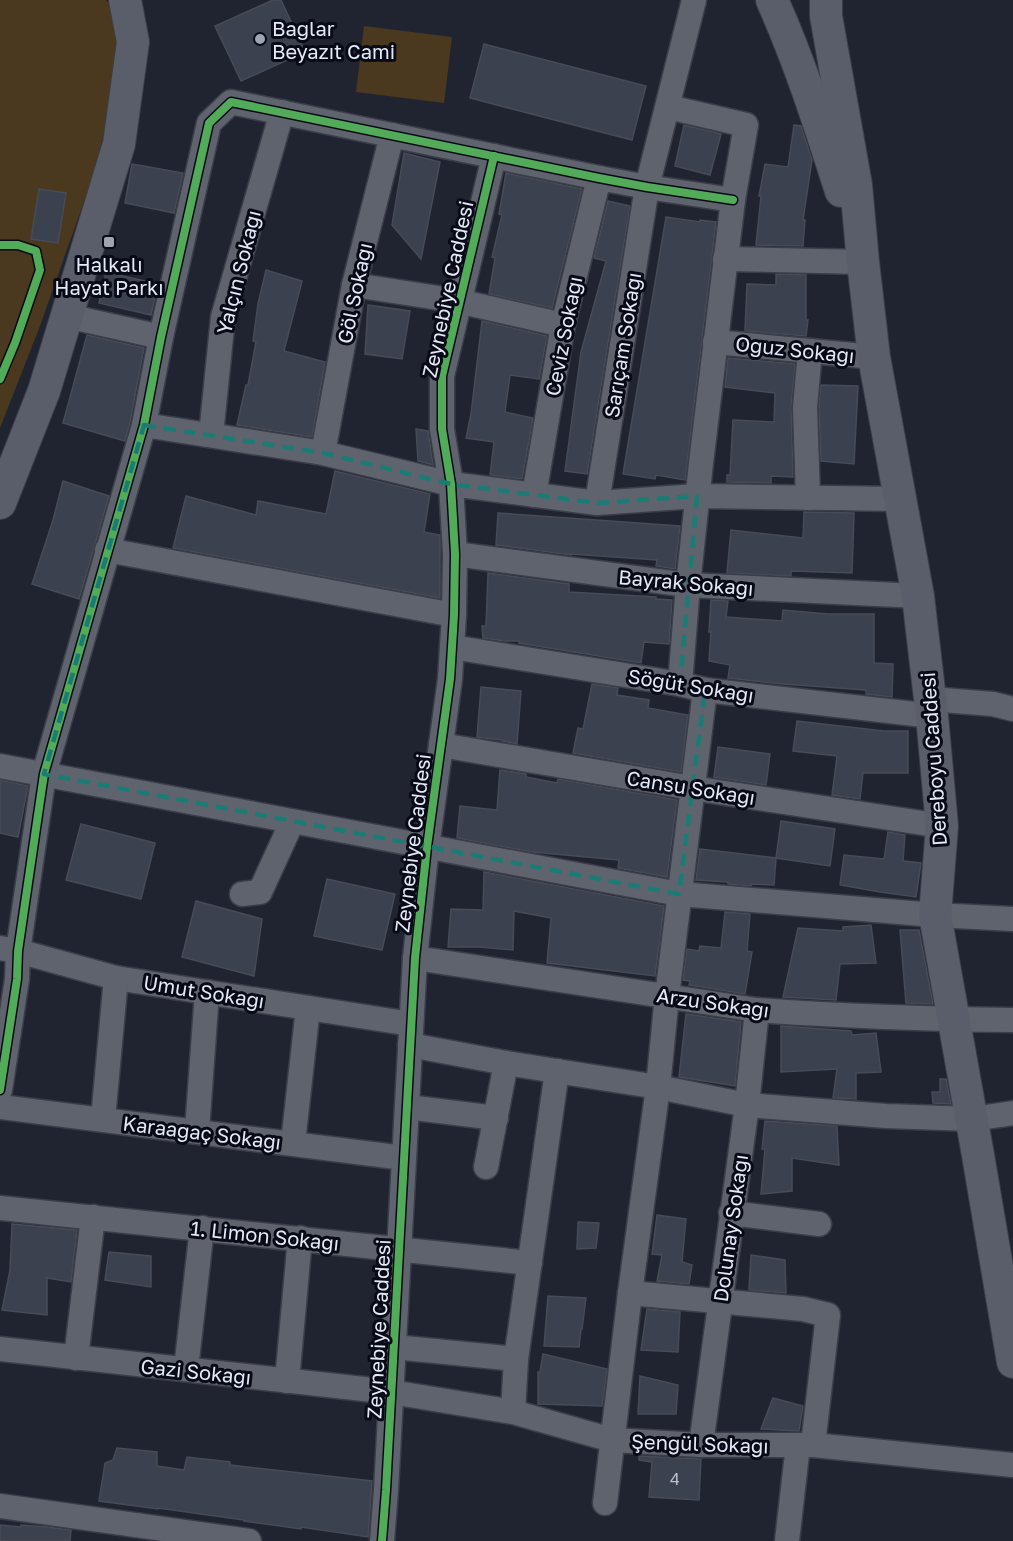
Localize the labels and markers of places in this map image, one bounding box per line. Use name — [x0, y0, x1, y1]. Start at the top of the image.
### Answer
place label: Bağlar Beyazıt Cami — [272, 16, 395, 63]
marker: Bağlar Beyazıt Cami — [253, 32, 267, 46]
marker: Halkalı Hayat Parkı — [102, 235, 116, 249]
place label: Halkalı Hayat Parkı — [54, 252, 164, 299]

